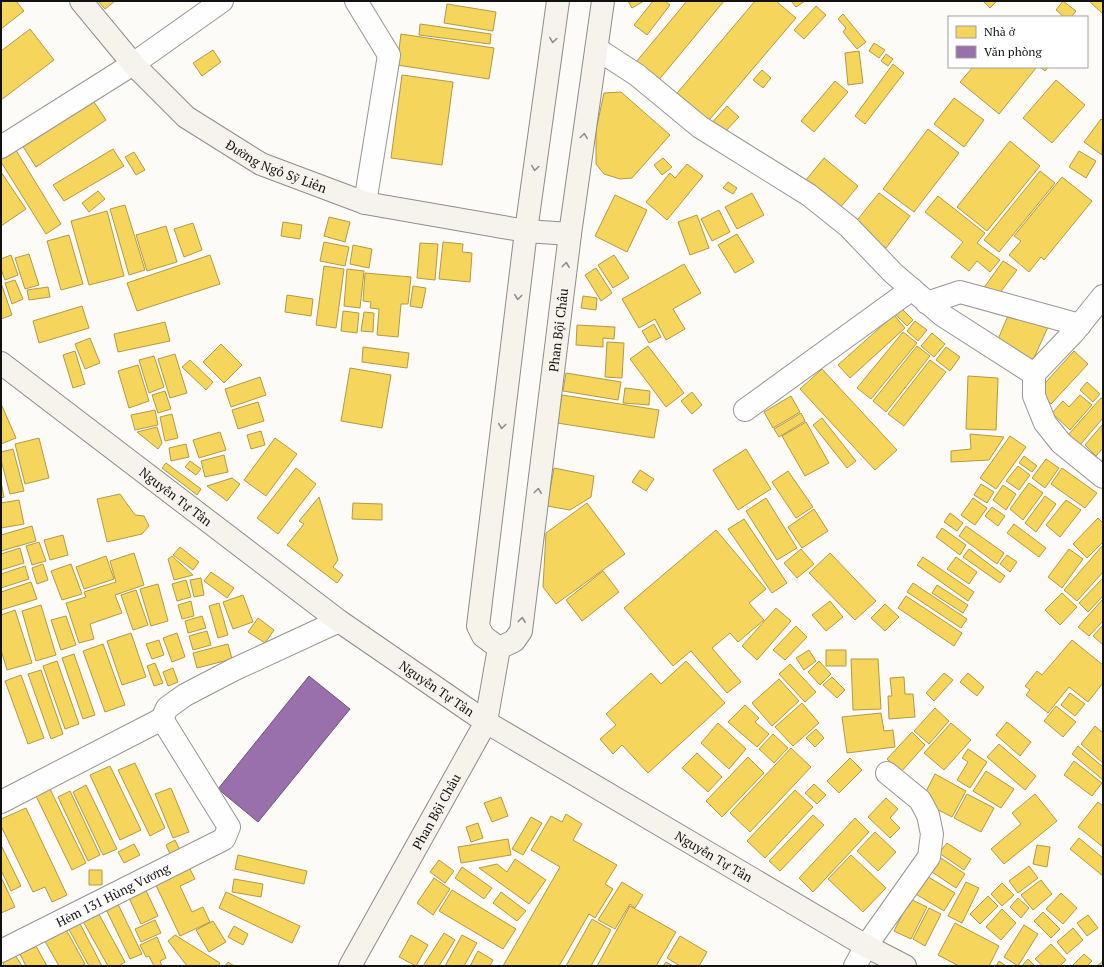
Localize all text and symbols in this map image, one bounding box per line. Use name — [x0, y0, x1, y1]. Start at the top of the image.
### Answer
legend — [948, 16, 1088, 68]
text: Nhà ở — [984, 24, 1016, 39]
one-way arrow — [549, 37, 558, 43]
text: Văn phòng — [984, 44, 1042, 59]
one-way arrow — [579, 133, 588, 139]
street label: Đường Ngô Sỹ Liên — [222, 135, 330, 197]
one-way arrow — [531, 165, 540, 172]
one-way arrow — [561, 262, 570, 268]
street label: Phan Bội Châu — [544, 286, 572, 373]
one-way arrow — [514, 294, 523, 300]
one-way arrow — [498, 423, 507, 429]
street label: Nguyễn Tự Tân — [136, 463, 216, 530]
one-way arrow — [533, 488, 542, 494]
one-way arrow — [517, 617, 526, 624]
street label: Nguyễn Tự Tân — [396, 656, 478, 721]
street label: Phan Bội Châu — [408, 770, 465, 853]
street label: Nguyễn Tự Tân — [672, 826, 756, 886]
street label: Hẻm 131 Hùng Vương — [53, 859, 173, 931]

